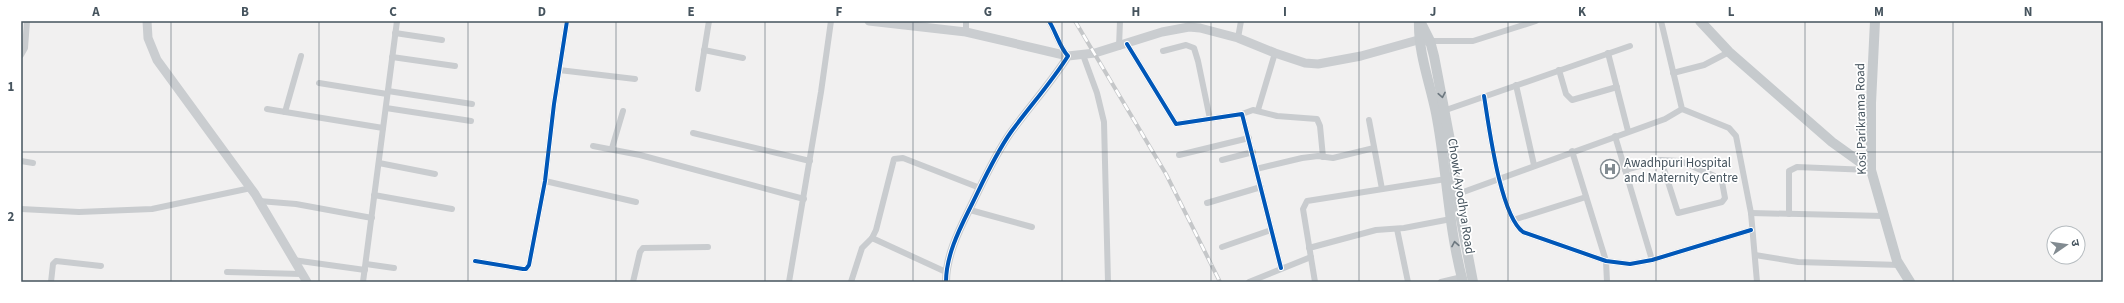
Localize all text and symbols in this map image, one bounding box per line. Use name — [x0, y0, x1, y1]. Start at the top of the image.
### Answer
text: A — [91, 3, 100, 21]
text: B — [241, 3, 249, 21]
text: C — [389, 3, 397, 21]
text: D — [538, 3, 546, 21]
text: E — [687, 3, 695, 21]
text: F — [836, 3, 843, 21]
text: G — [984, 3, 992, 21]
text: H — [1132, 3, 1140, 21]
text: I — [1283, 3, 1287, 21]
text: J — [1430, 3, 1436, 21]
text: K — [1578, 3, 1587, 21]
text: L — [1728, 3, 1735, 21]
text: M — [1874, 3, 1884, 21]
text: N — [2024, 3, 2032, 21]
street label: Kosi Parikrama Road — [1851, 63, 1871, 175]
text: 1 — [8, 78, 15, 96]
one-way arrow — [1437, 91, 1445, 98]
street label: Chowk Ayodhya Road — [1443, 137, 1479, 255]
place label: Awadhpuri Hospital and Maternity Centre — [1624, 154, 1738, 187]
hospital icon: Awadhpuri Hospital and Maternity Centre — [1599, 158, 1621, 180]
text: 2 — [8, 208, 15, 226]
north arrow — [2046, 225, 2086, 265]
text: उ — [2067, 238, 2083, 248]
one-way arrow — [1452, 241, 1460, 247]

